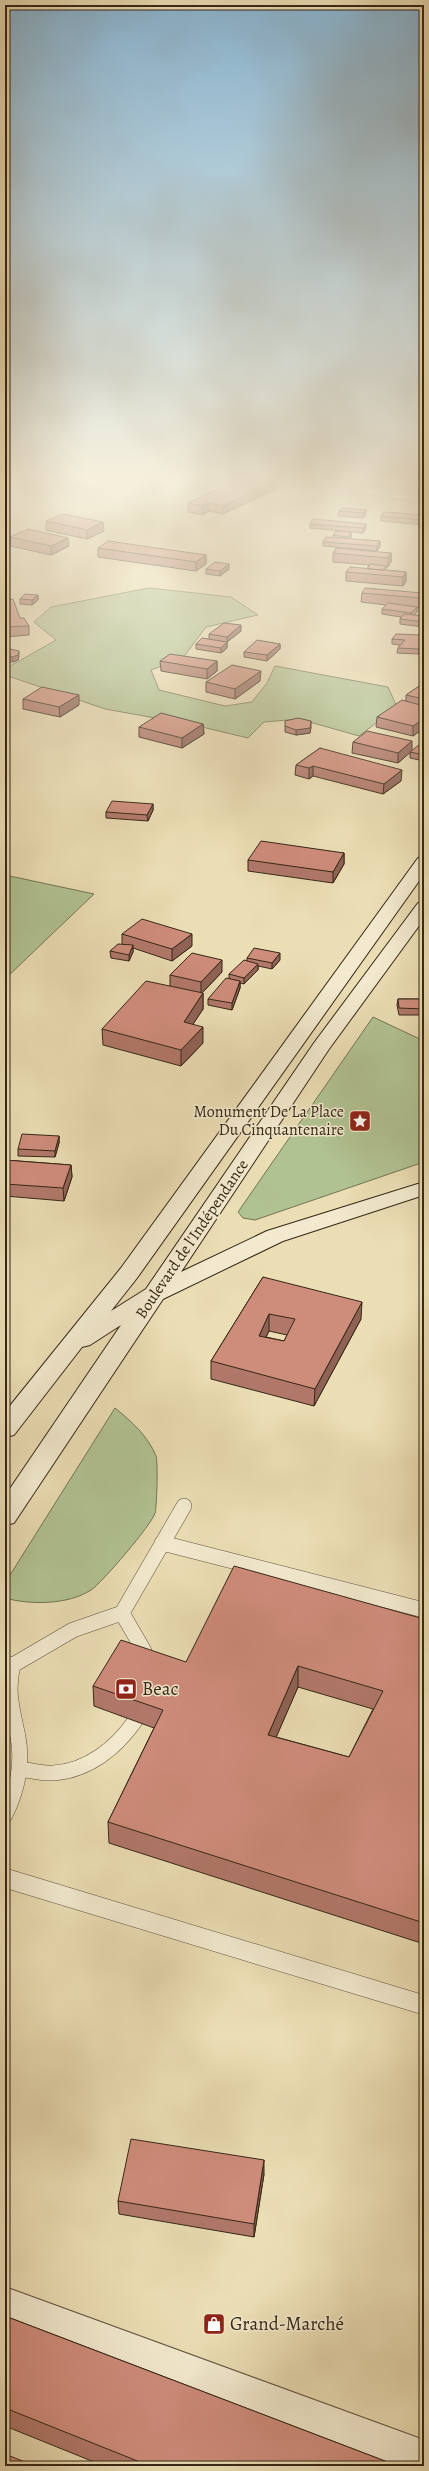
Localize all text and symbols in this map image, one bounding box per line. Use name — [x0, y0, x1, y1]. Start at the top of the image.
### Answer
place label: Monument De La Place Du Cinquantenaire — [193, 1101, 344, 1141]
place icon: Monument De La Place Du Cinquantenaire — [347, 1108, 373, 1134]
street label: Boulevard de l'Indépendance — [130, 1155, 254, 1323]
bank icon: Beac — [113, 1676, 139, 1702]
place label: Beac — [142, 1676, 179, 1702]
shop icon: Grand-Marché — [201, 2311, 227, 2337]
place label: Grand-Marché — [230, 2311, 344, 2337]

